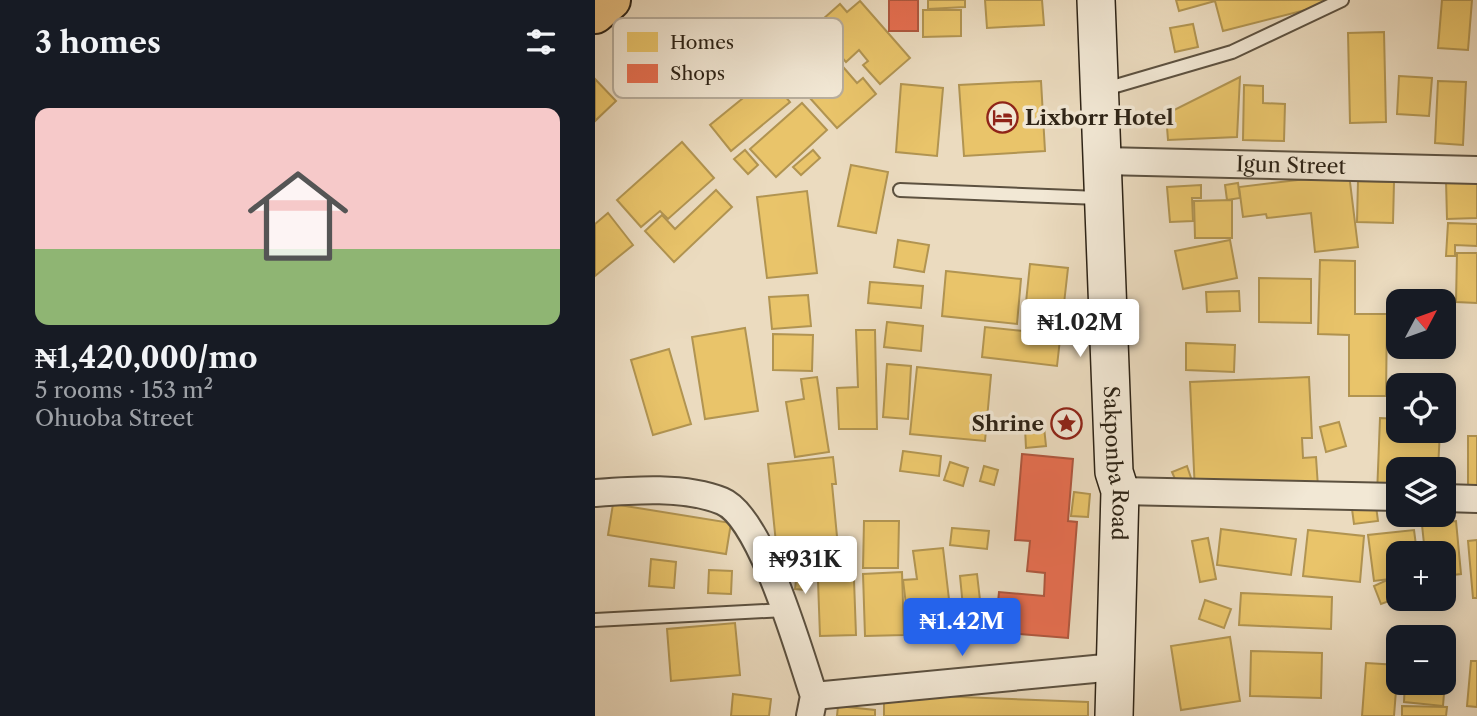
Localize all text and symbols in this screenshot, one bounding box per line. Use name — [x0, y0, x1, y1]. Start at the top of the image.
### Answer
legend — [613, 18, 843, 98]
icon: filters — [522, 23, 560, 61]
text: 3 homes — [35, 24, 161, 61]
text: Homes — [670, 31, 734, 54]
text: Shops — [670, 62, 725, 85]
hotel icon: Lixborr Hotel — [985, 101, 1019, 135]
place label: Lixborr Hotel — [1025, 105, 1174, 130]
street label: Igun Street — [1236, 151, 1347, 179]
icon: home — [235, 153, 361, 279]
north arrow — [1386, 289, 1456, 359]
map controls — [1386, 289, 1456, 695]
pin: ₦1.02M — [1023, 300, 1137, 359]
text: ₦1.02M — [1037, 308, 1123, 336]
text: ₦1,420,000/mo — [35, 339, 258, 376]
button: locate — [1386, 373, 1456, 443]
text: 5 rooms · 153 m² — [35, 376, 213, 404]
street label: Sakponba Road — [1099, 385, 1133, 541]
text: Ohuoba Street — [35, 404, 194, 432]
place icon: Shrine — [1050, 407, 1084, 441]
place label: Shrine — [971, 411, 1044, 436]
button: layers — [1386, 457, 1456, 527]
pin: ₦931K — [756, 536, 854, 596]
button: + — [1386, 541, 1456, 611]
text: ₦931K — [769, 545, 841, 573]
pin: ₦1.42M — [905, 598, 1019, 658]
text: ₦1.42M — [920, 607, 1004, 635]
button: − — [1386, 625, 1456, 695]

